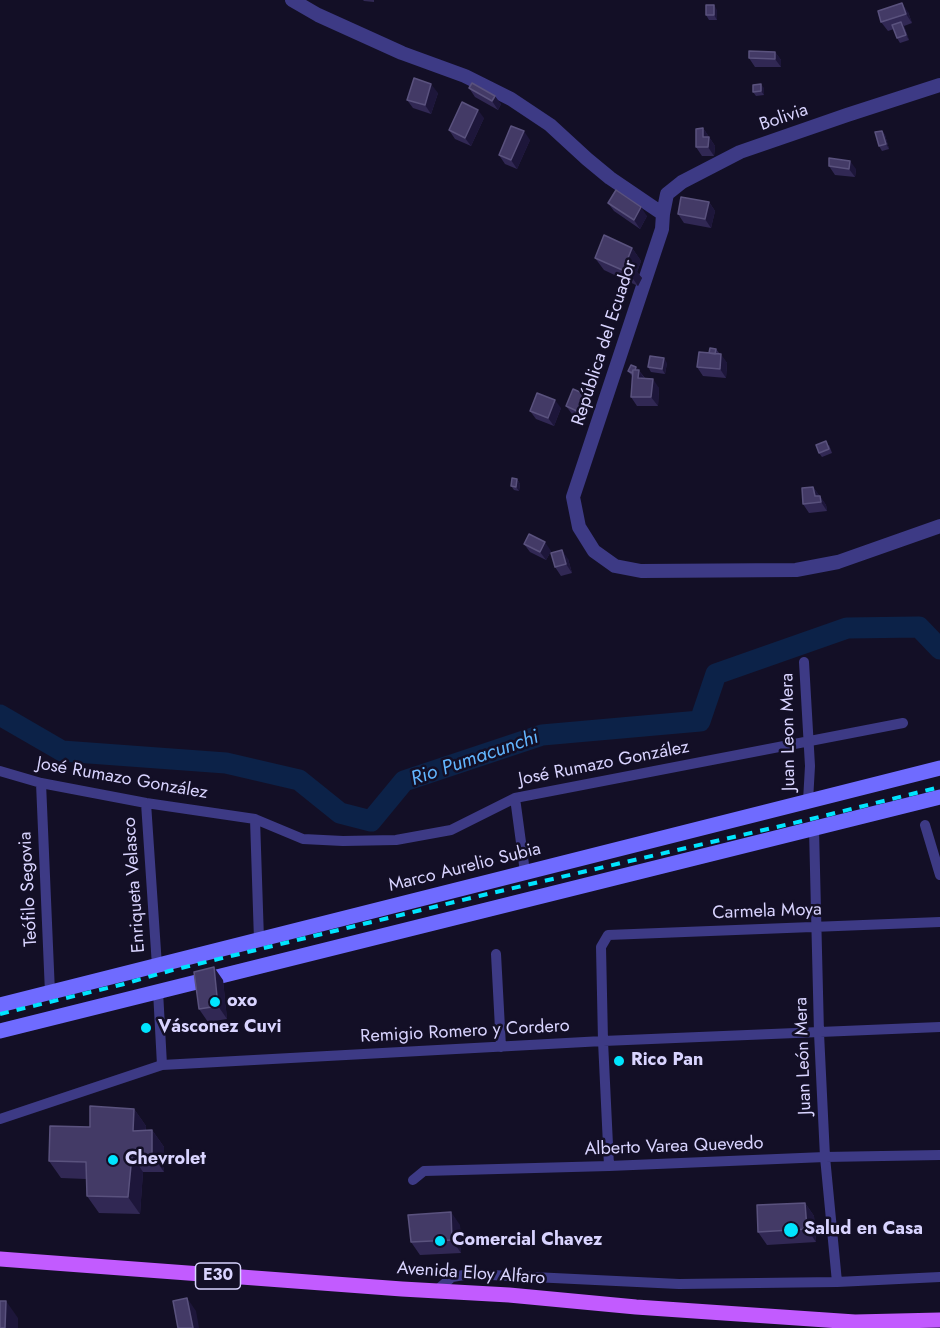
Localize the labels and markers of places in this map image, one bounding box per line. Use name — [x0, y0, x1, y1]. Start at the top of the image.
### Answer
place label: oxo — [227, 991, 257, 1013]
marker: oxo — [208, 995, 222, 1009]
place label: Vásconez Cuvi — [158, 1017, 281, 1039]
marker: Vásconez Cuvi — [139, 1021, 153, 1035]
place label: Rico Pan — [631, 1050, 703, 1072]
marker: Rico Pan — [612, 1054, 626, 1068]
place label: Chevrolet — [125, 1149, 206, 1171]
marker: Chevrolet — [106, 1153, 120, 1167]
place label: Salud en Casa — [804, 1219, 923, 1241]
marker: Salud en Casa — [782, 1221, 800, 1239]
place label: Comercial Chavez — [452, 1230, 602, 1252]
marker: Comercial Chavez — [433, 1234, 447, 1248]

